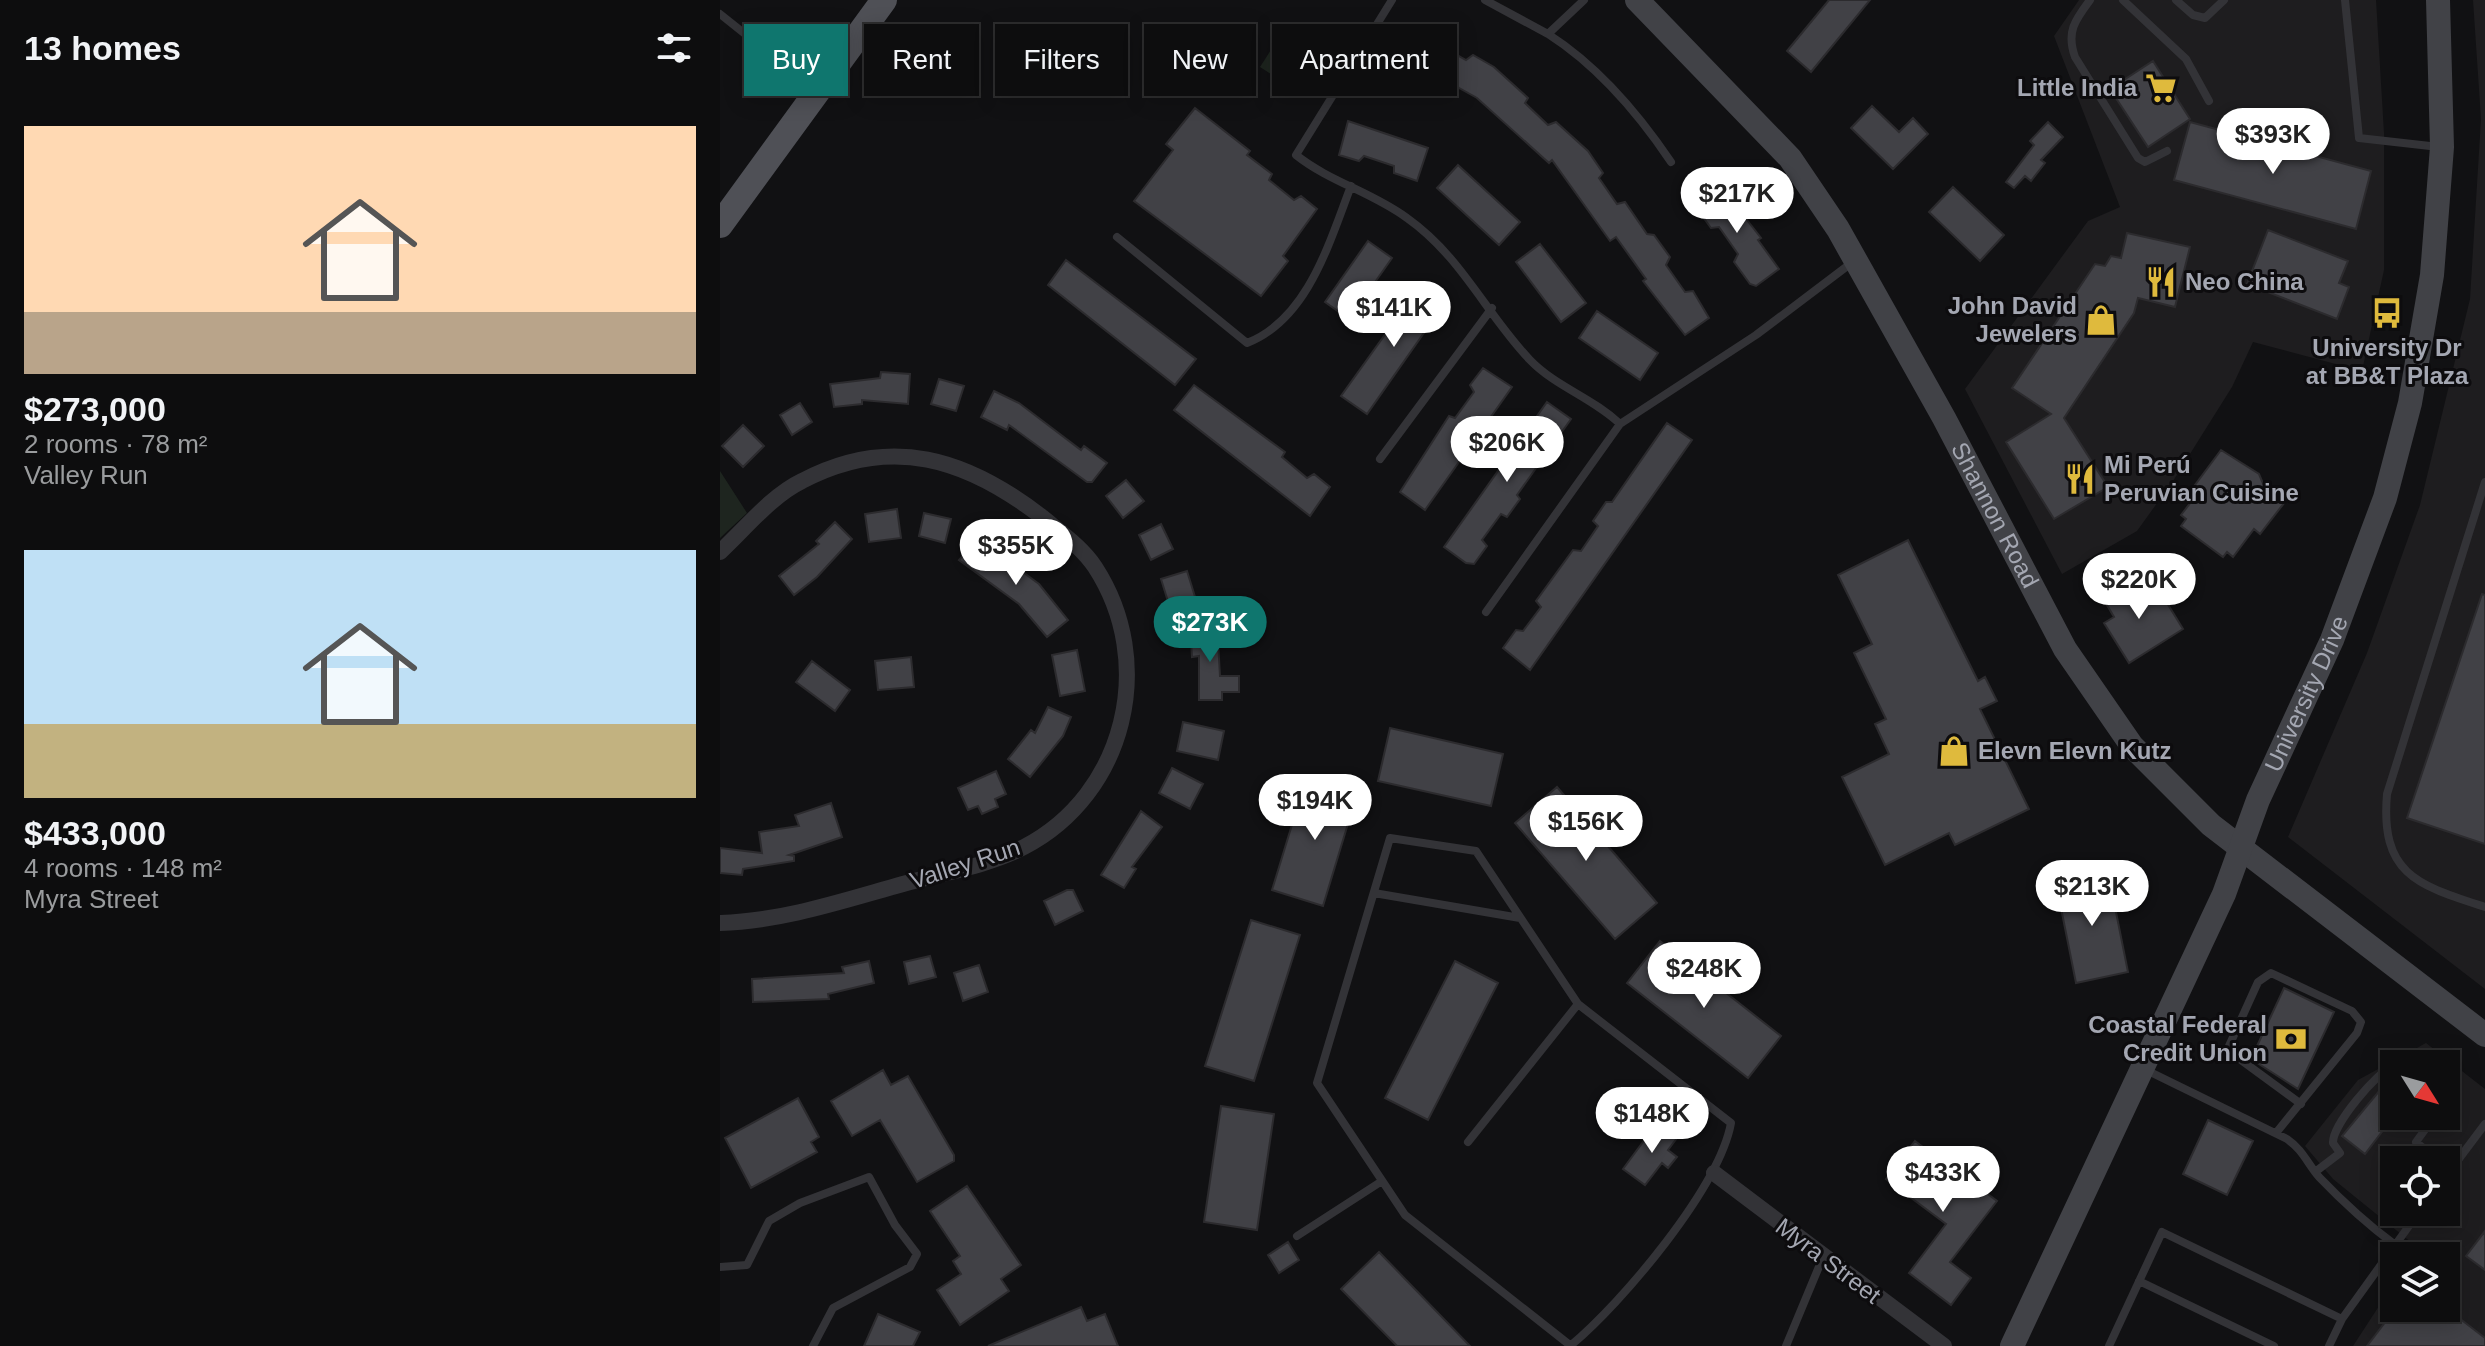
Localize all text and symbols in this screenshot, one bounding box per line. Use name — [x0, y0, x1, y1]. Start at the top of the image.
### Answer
chip: Buy — [744, 24, 848, 96]
chip: Rent — [864, 24, 979, 96]
chip: Filters — [995, 24, 1128, 96]
chip: New — [1144, 24, 1256, 96]
chip: Apartment — [1272, 24, 1457, 96]
icon: filters — [652, 26, 696, 70]
text: 13 homes — [24, 29, 181, 67]
supermarket icon: Little India — [2144, 71, 2178, 105]
place label: Little India — [2017, 74, 2138, 101]
pin: $393K — [2217, 108, 2329, 176]
text: $393K — [2235, 119, 2311, 149]
pin: $217K — [1681, 167, 1793, 235]
icon: home — [288, 178, 432, 322]
text: $217K — [1699, 178, 1775, 208]
restaurant icon: Neo China — [2144, 265, 2178, 299]
place label: Neo China — [2185, 268, 2304, 295]
pin: $141K — [1338, 281, 1450, 349]
text: $141K — [1356, 292, 1432, 322]
place label: John David Jewelers — [1948, 292, 2077, 347]
bus stop icon: University Dr at BB&T Plaza — [2370, 296, 2404, 330]
shop icon: John David Jewelers — [2084, 303, 2118, 337]
place label: University Dr at BB&T Plaza — [2306, 334, 2469, 389]
text: $273,000 — [24, 390, 166, 428]
pin: $206K — [1451, 416, 1563, 484]
text: $206K — [1469, 427, 1545, 457]
text: 2 rooms · 78 m² — [24, 429, 208, 459]
street label: Shannon Road — [1946, 438, 2044, 592]
place label: Mi Perú Peruvian Cuisine — [2104, 451, 2299, 506]
text: Valley Run — [24, 460, 148, 490]
restaurant icon: Mi Perú Peruvian Cuisine — [2063, 462, 2097, 496]
pin: $355K — [960, 519, 1072, 587]
text: $355K — [978, 530, 1054, 560]
pin: $220K — [2083, 553, 2195, 621]
text: $220K — [2101, 564, 2177, 594]
pin: $273K — [1154, 596, 1266, 664]
icon: home — [288, 602, 432, 746]
text: $273K — [1172, 607, 1248, 637]
street label: University Drive — [2259, 612, 2353, 776]
shop icon: Elevn Elevn Kutz — [1937, 734, 1971, 768]
place label: Elevn Elevn Kutz — [1978, 737, 2171, 764]
pin: $194K — [1259, 774, 1371, 842]
text: $194K — [1277, 785, 1353, 815]
pin: $156K — [1530, 795, 1642, 863]
text: $156K — [1548, 806, 1624, 836]
text: $433,000 — [24, 814, 166, 852]
street label: Valley Run — [906, 833, 1023, 894]
text: 4 rooms · 148 m² — [24, 853, 222, 883]
pin: $213K — [2036, 860, 2148, 928]
text: $213K — [2054, 871, 2130, 901]
text: Myra Street — [24, 884, 158, 914]
pin: $248K — [1648, 942, 1760, 1010]
text: $248K — [1666, 953, 1742, 983]
place label: Coastal Federal Credit Union — [2088, 1011, 2267, 1066]
bank icon: Coastal Federal Credit Union — [2274, 1022, 2308, 1056]
north arrow — [2380, 1050, 2460, 1130]
map controls — [2380, 1050, 2460, 1322]
pin: $148K — [1596, 1087, 1708, 1155]
text: $148K — [1614, 1098, 1690, 1128]
pin: $433K — [1887, 1146, 1999, 1214]
button: locate — [2380, 1146, 2460, 1226]
text: $433K — [1905, 1157, 1981, 1187]
street label: Myra Street — [1771, 1212, 1886, 1309]
button: layers — [2380, 1242, 2460, 1322]

